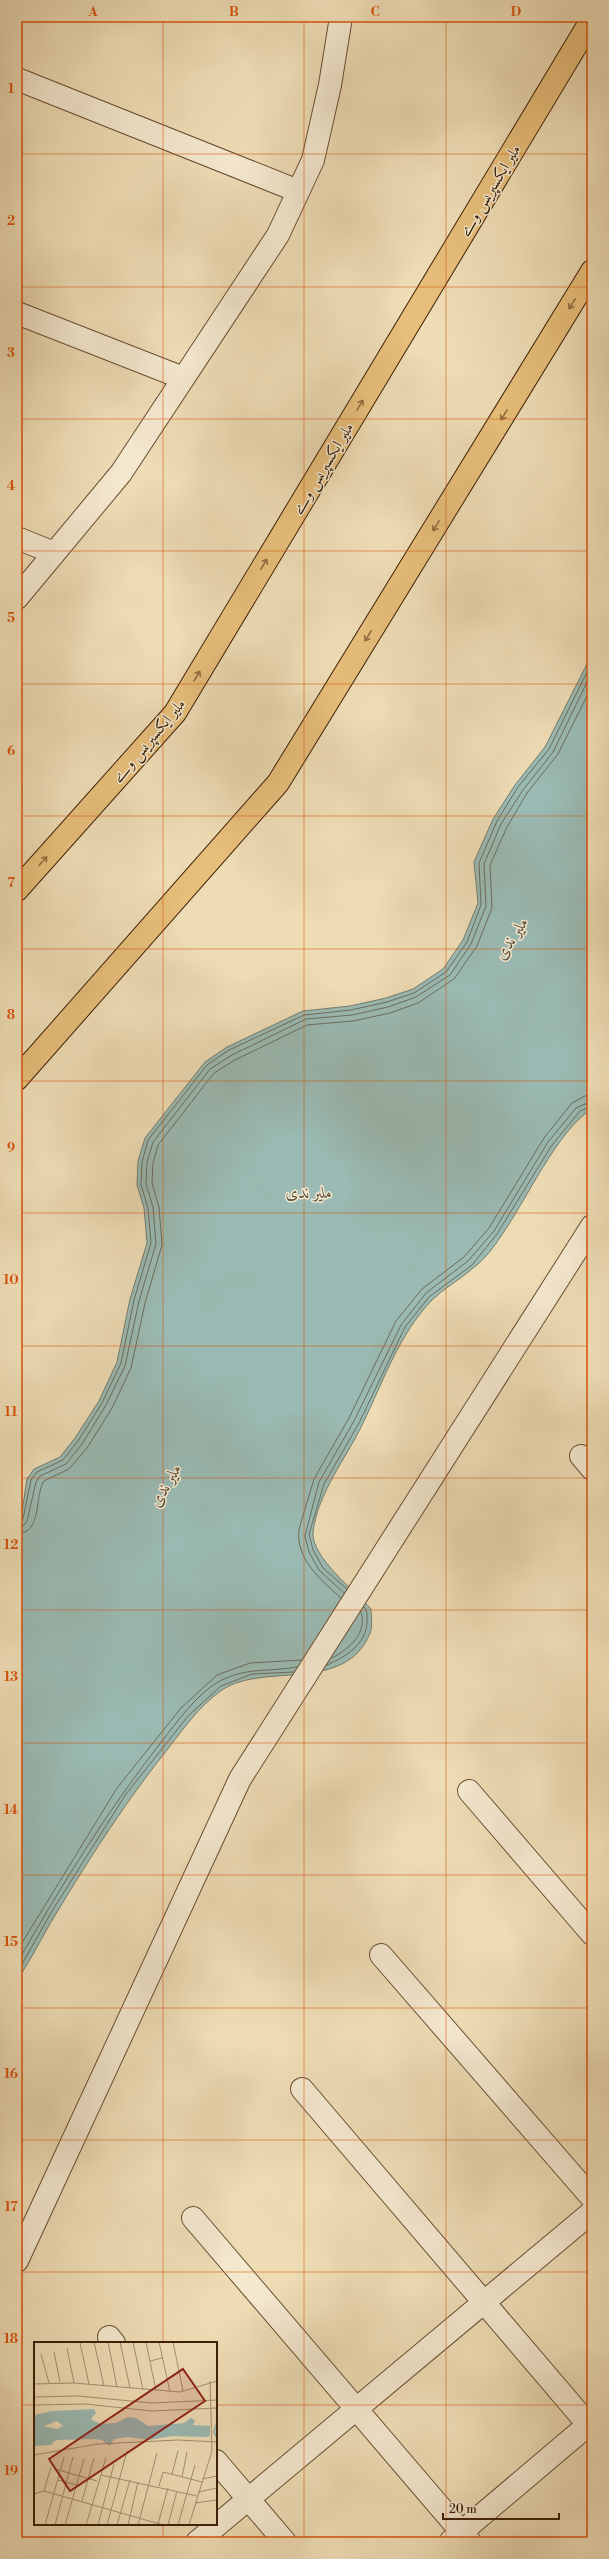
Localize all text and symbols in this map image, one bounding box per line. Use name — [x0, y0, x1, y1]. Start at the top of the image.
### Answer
text: A — [87, 4, 98, 20]
text: B — [229, 4, 239, 20]
text: C — [370, 4, 380, 20]
text: D — [511, 4, 521, 20]
text: 1 — [8, 81, 15, 97]
street label: ملیر ایکسپریس وے — [455, 141, 526, 241]
text: 2 — [7, 213, 15, 229]
one-way arrow — [567, 298, 575, 310]
text: 3 — [7, 345, 15, 361]
one-way arrow — [357, 399, 365, 411]
one-way arrow — [499, 409, 507, 421]
street label: ملیر ایکسپریس وے — [288, 419, 359, 519]
text: 4 — [7, 478, 16, 494]
one-way arrow — [431, 520, 440, 531]
one-way arrow — [261, 558, 269, 570]
text: 5 — [7, 610, 15, 626]
one-way arrow — [363, 630, 371, 642]
one-way arrow — [194, 670, 202, 682]
street label: ملیر ایکسپریس وے — [108, 694, 191, 787]
text: 6 — [7, 743, 15, 759]
one-way arrow — [38, 856, 48, 866]
text: 7 — [7, 875, 15, 891]
water label: ملیر ندی — [490, 913, 534, 964]
text: 8 — [7, 1007, 15, 1023]
text: 9 — [7, 1140, 15, 1156]
water label: ملیر ندی — [286, 1182, 332, 1204]
text: 10 — [3, 1272, 19, 1288]
text: 11 — [5, 1404, 18, 1420]
water label: ملیر ندی — [145, 1460, 187, 1511]
text: 12 — [4, 1537, 18, 1553]
text: 13 — [4, 1669, 18, 1685]
text: 14 — [4, 1802, 18, 1818]
text: 15 — [4, 1934, 18, 1950]
text: 16 — [4, 2066, 18, 2082]
text: 17 — [4, 2199, 18, 2215]
text: 18 — [4, 2331, 18, 2347]
inset map — [34, 2342, 217, 2525]
text: 19 — [4, 2463, 18, 2479]
scale bar — [443, 2495, 559, 2521]
text: 20 m — [449, 2502, 477, 2517]

